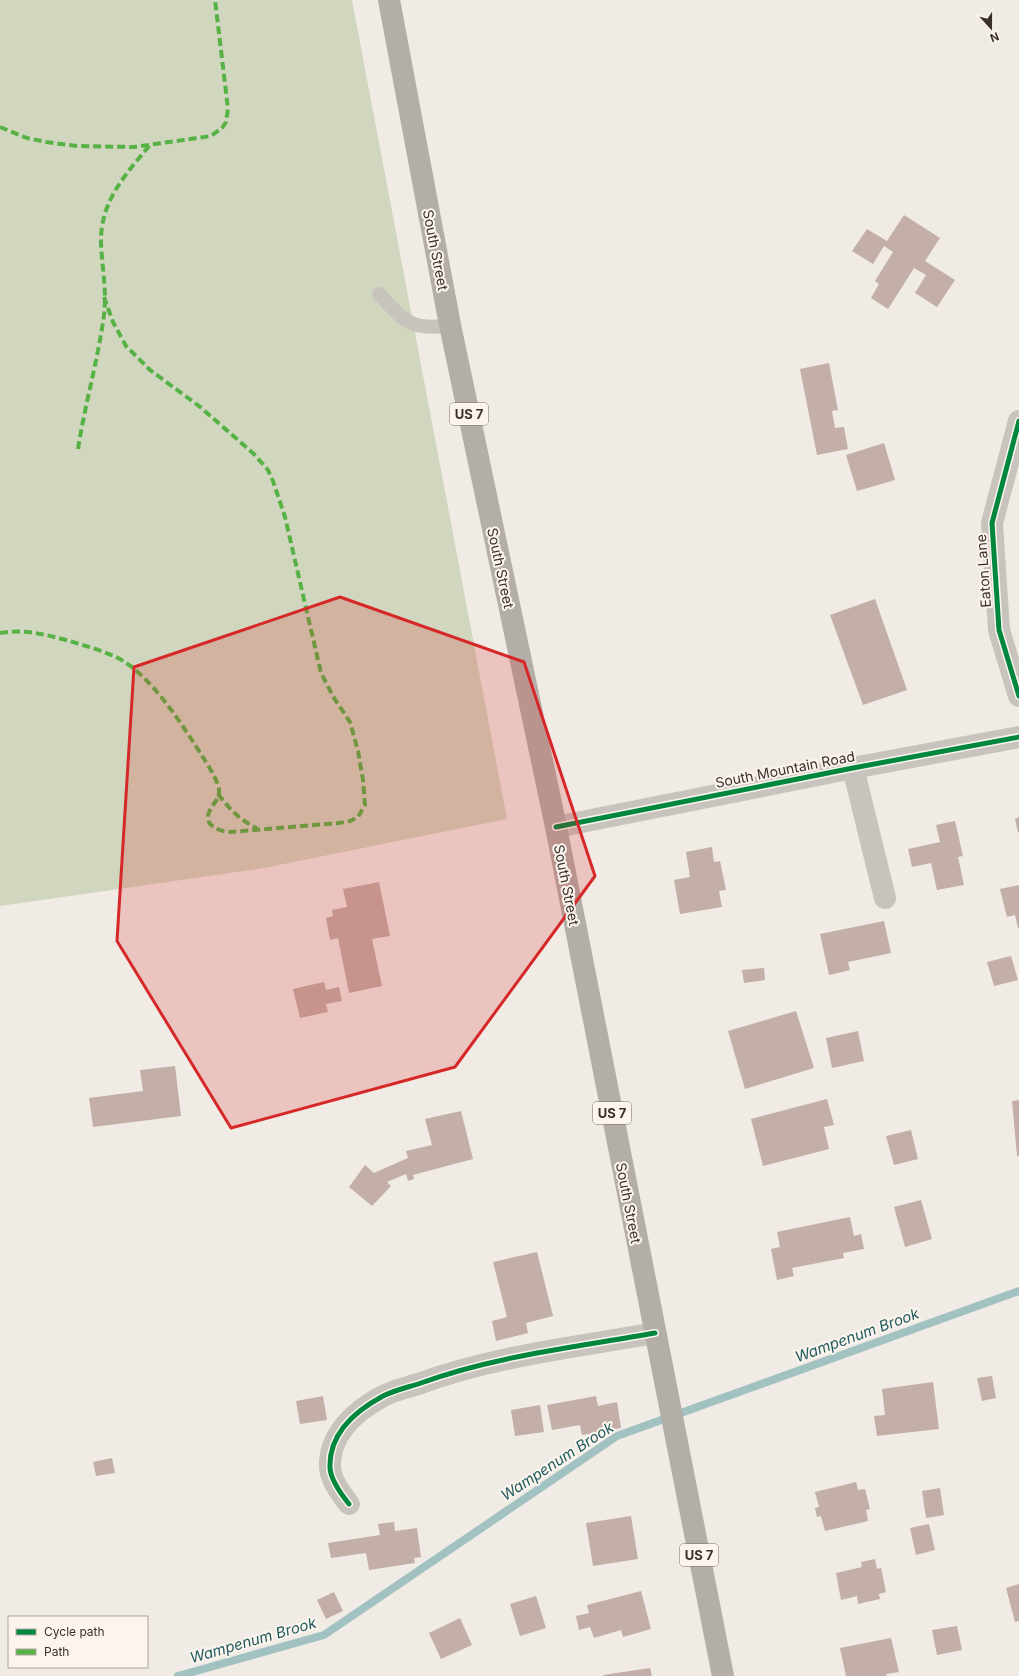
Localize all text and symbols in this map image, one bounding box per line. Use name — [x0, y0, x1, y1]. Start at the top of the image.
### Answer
north arrow — [971, 8, 1011, 48]
text: N — [988, 29, 1001, 45]
street label: South Street — [420, 208, 452, 292]
road number: US 7 — [450, 403, 488, 425]
street label: South Street — [484, 526, 518, 610]
street label: Eaton Lane — [972, 534, 994, 608]
street label: South Mountain Road — [714, 747, 856, 791]
street label: South Street — [551, 843, 583, 927]
road number: US 7 — [593, 1102, 631, 1124]
street label: South Street — [613, 1161, 645, 1245]
water label: Wampenum Brook — [792, 1303, 922, 1366]
water label: Wampenum Brook — [497, 1417, 618, 1505]
road number: US 7 — [680, 1544, 718, 1566]
water label: Wampenum Brook — [188, 1613, 319, 1667]
legend — [8, 1616, 148, 1668]
text: Cycle path — [44, 1624, 105, 1639]
text: Path — [44, 1644, 69, 1659]

